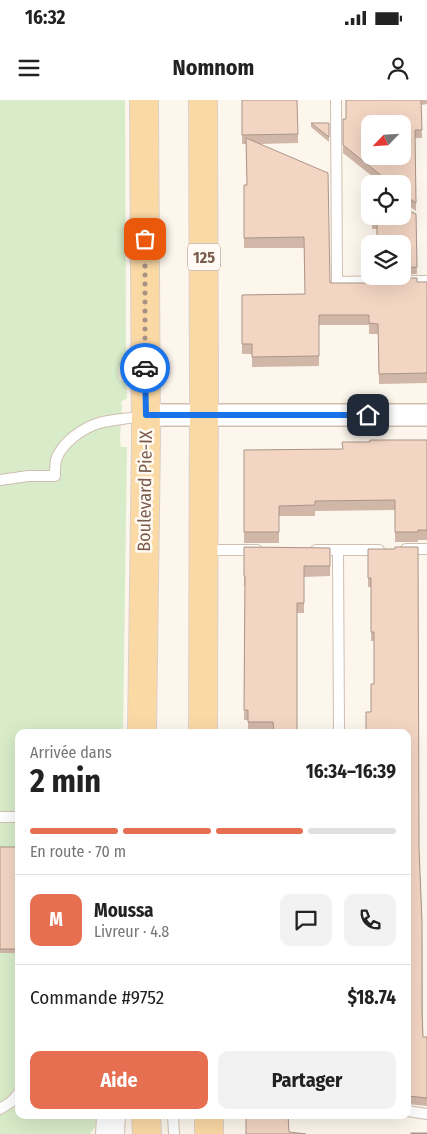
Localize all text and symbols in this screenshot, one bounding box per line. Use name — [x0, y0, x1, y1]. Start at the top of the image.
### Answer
text: 16:32 — [25, 6, 65, 29]
icon: menu — [15, 54, 43, 82]
text: Nomnom — [173, 54, 254, 81]
icon: person — [384, 54, 412, 82]
north arrow — [361, 115, 411, 165]
map controls — [361, 115, 411, 285]
button: locate — [361, 175, 411, 225]
pin — [124, 218, 166, 260]
icon: bag — [131, 225, 159, 253]
button: layers — [361, 235, 411, 285]
road number: 125 — [188, 244, 220, 270]
courier — [120, 343, 170, 393]
icon: car — [131, 354, 159, 382]
pin — [347, 394, 389, 436]
icon: home — [354, 401, 382, 429]
street label: Boulevard Pie-IX — [133, 430, 157, 552]
text: Arrivée dans — [30, 743, 112, 762]
text: 16:34–16:39 — [306, 760, 396, 783]
text: 2 min — [30, 762, 101, 800]
text: En route · 70 m — [30, 842, 126, 861]
button: chat — [280, 894, 332, 946]
button: phone — [344, 894, 396, 946]
text: Moussa — [94, 899, 154, 922]
text: M — [49, 908, 63, 931]
text: Livreur · 4.8 — [94, 922, 169, 941]
text: Commande #9752 — [30, 986, 164, 1009]
text: $18.74 — [348, 986, 396, 1009]
button: Aide — [30, 1051, 208, 1109]
button: Partager — [218, 1051, 396, 1109]

